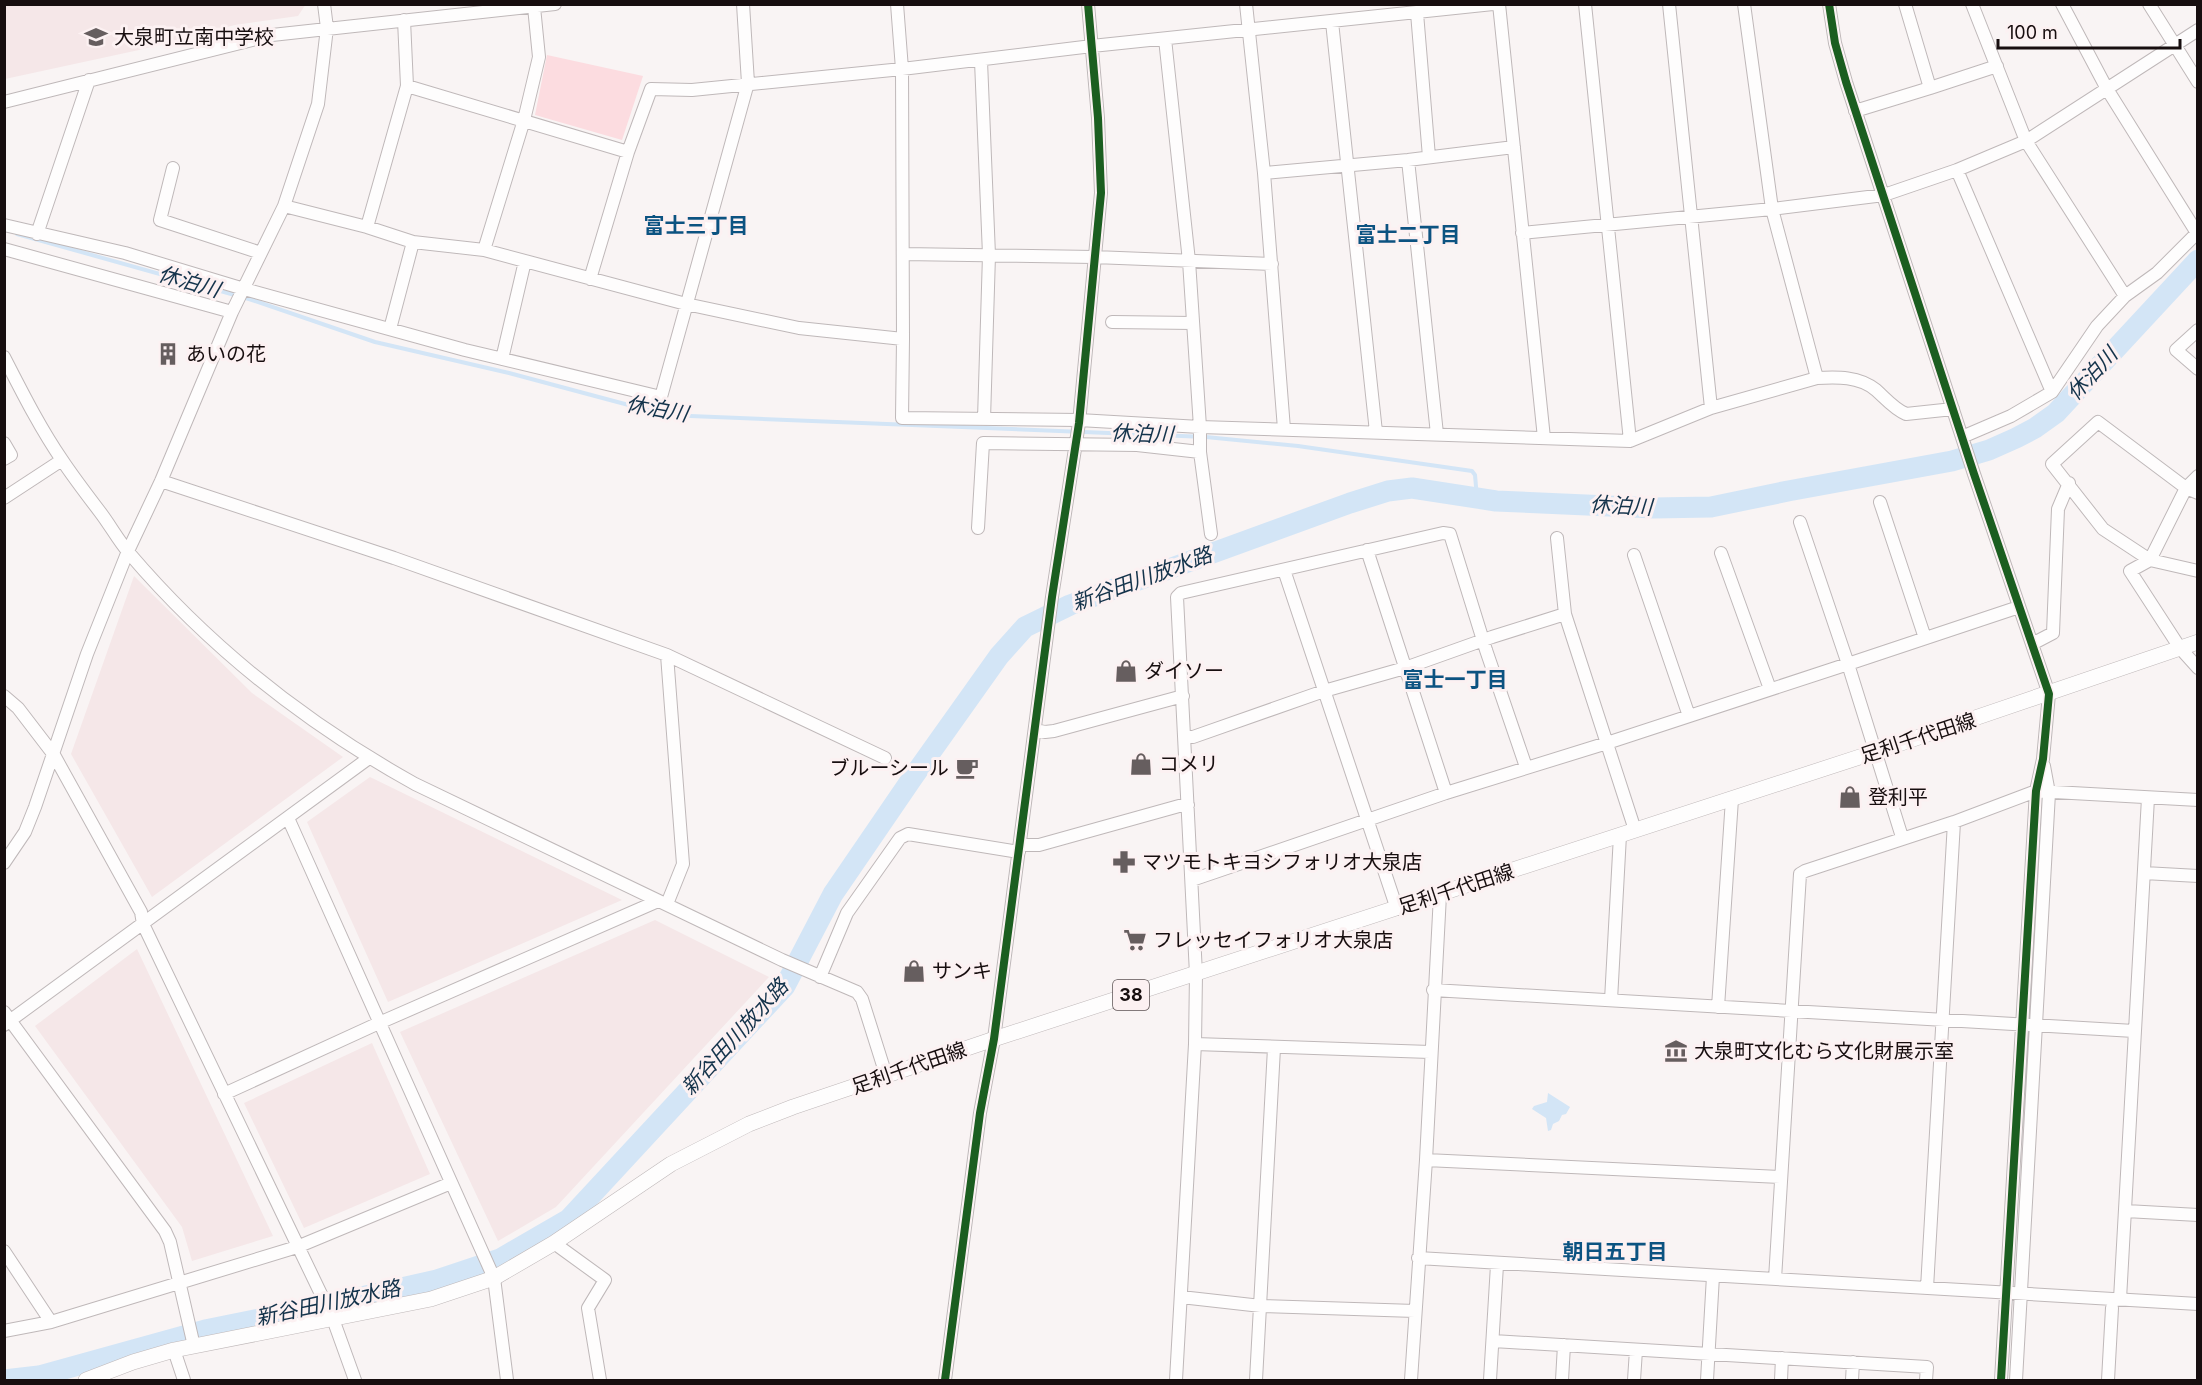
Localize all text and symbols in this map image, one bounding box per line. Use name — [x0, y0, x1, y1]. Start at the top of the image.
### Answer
scale bar — [1998, 12, 2180, 50]
text: 100 m — [2007, 22, 2058, 43]
school or university icon: 大泉町立南中学校 — [83, 24, 109, 50]
place label: 大泉町立南中学校 — [114, 25, 274, 49]
district label: 富士三丁目 — [644, 213, 749, 238]
district label: 富士二丁目 — [1356, 222, 1461, 247]
water label: 休泊川 — [155, 261, 225, 303]
building icon: あいの花 — [155, 341, 181, 367]
water label: 休泊川 — [2061, 341, 2124, 405]
place label: あいの花 — [186, 342, 266, 366]
water label: 休泊川 — [624, 391, 692, 427]
water label: 休泊川 — [1110, 420, 1176, 447]
water label: 休泊川 — [1589, 491, 1655, 520]
water label: 新谷田川放水路 — [1068, 541, 1217, 615]
shop icon: ダイソー — [1113, 658, 1139, 684]
place label: ダイソー — [1144, 659, 1224, 683]
district label: 富士一丁目 — [1403, 667, 1508, 692]
street label: 足利千代田線 — [1857, 708, 1979, 768]
shop icon: コメリ — [1128, 751, 1154, 777]
place label: コメリ — [1159, 752, 1219, 776]
cafe icon: ブルーシール — [954, 755, 980, 781]
place label: ブルーシール — [829, 756, 949, 780]
shop icon: 登利平 — [1837, 784, 1863, 810]
place label: 登利平 — [1868, 785, 1928, 809]
pharmacy icon: マツモトキヨシフォリオ大泉店 — [1111, 849, 1137, 875]
place label: マツモトキヨシフォリオ大泉店 — [1142, 850, 1422, 874]
street label: 足利千代田線 — [1395, 859, 1517, 919]
supermarket icon: フレッセイフォリオ大泉店 — [1122, 927, 1148, 953]
place label: フレッセイフォリオ大泉店 — [1153, 928, 1393, 952]
shop icon: サンキ — [901, 958, 927, 984]
place label: サンキ — [932, 959, 992, 983]
water label: 新谷田川放水路 — [676, 972, 794, 1100]
road number: 38 — [1113, 980, 1149, 1010]
street label: 足利千代田線 — [848, 1037, 970, 1099]
museum icon: 大泉町文化むら文化財展示室 — [1663, 1038, 1689, 1064]
place label: 大泉町文化むら文化財展示室 — [1694, 1039, 1954, 1063]
district label: 朝日五丁目 — [1563, 1239, 1668, 1264]
water label: 新谷田川放水路 — [253, 1275, 404, 1330]

